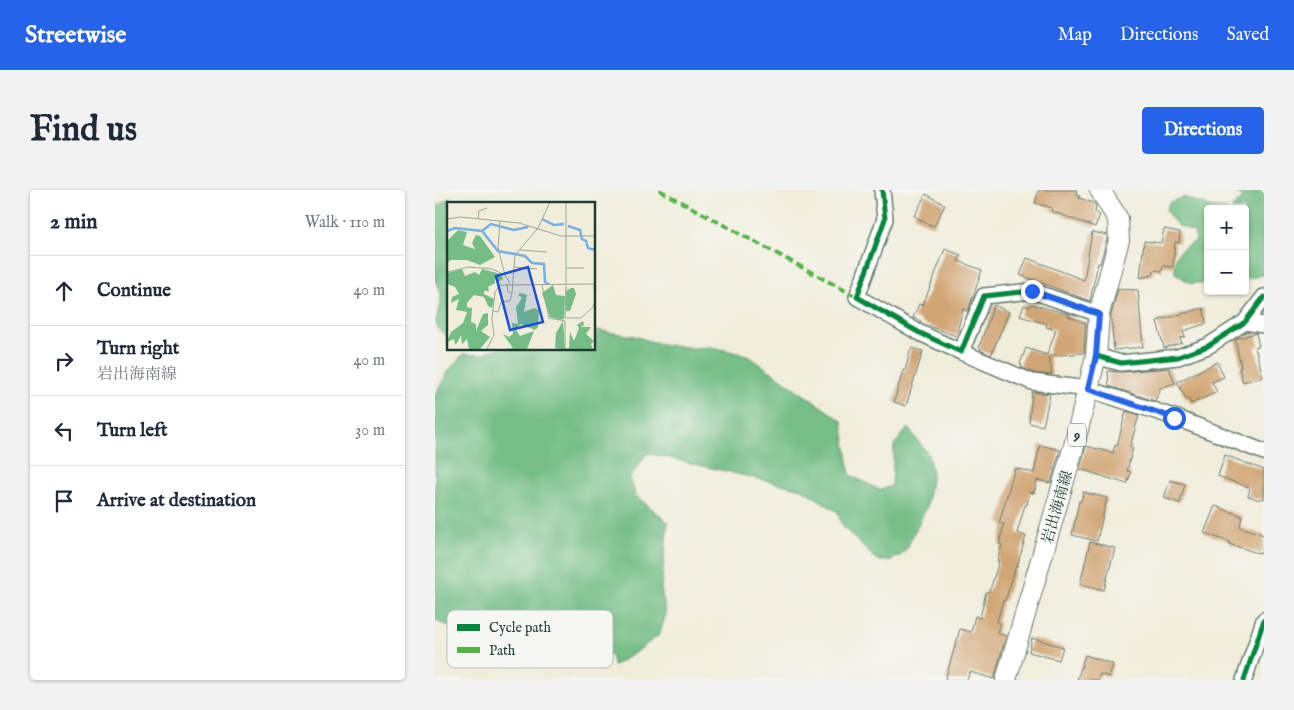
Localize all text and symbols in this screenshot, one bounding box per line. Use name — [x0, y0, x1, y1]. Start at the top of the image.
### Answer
text: Streetwise — [25, 20, 126, 51]
text: Map — [1058, 24, 1092, 47]
text: Directions — [1120, 24, 1198, 47]
text: Saved — [1226, 24, 1269, 47]
button: Directions — [1142, 107, 1264, 154]
text: Find us — [30, 108, 137, 153]
inset map — [447, 202, 595, 350]
map controls — [1204, 205, 1249, 295]
button: + — [1204, 205, 1249, 250]
text: 2 min — [50, 209, 97, 236]
text: Walk · 110 m — [305, 213, 385, 233]
button: − — [1204, 250, 1249, 295]
icon: ahead — [50, 277, 78, 305]
text: Continue — [97, 279, 171, 303]
route end — [1021, 280, 1044, 303]
text: 40 m — [353, 281, 385, 301]
text: Turn right — [97, 337, 179, 361]
icon: right — [50, 347, 78, 375]
text: 40 m — [353, 351, 385, 371]
text: 岩出海南線 — [97, 365, 177, 385]
route start — [1163, 407, 1186, 430]
icon: left — [50, 417, 78, 445]
text: Turn left — [97, 419, 168, 443]
text: 30 m — [355, 421, 385, 441]
road number: 9 — [1068, 424, 1086, 446]
street label: 岩出海南線 — [1038, 468, 1077, 546]
icon: arrive — [50, 487, 78, 515]
text: Arrive at destination — [97, 489, 256, 513]
legend — [447, 610, 613, 668]
text: Cycle path — [489, 619, 551, 637]
text: Path — [489, 642, 516, 660]

